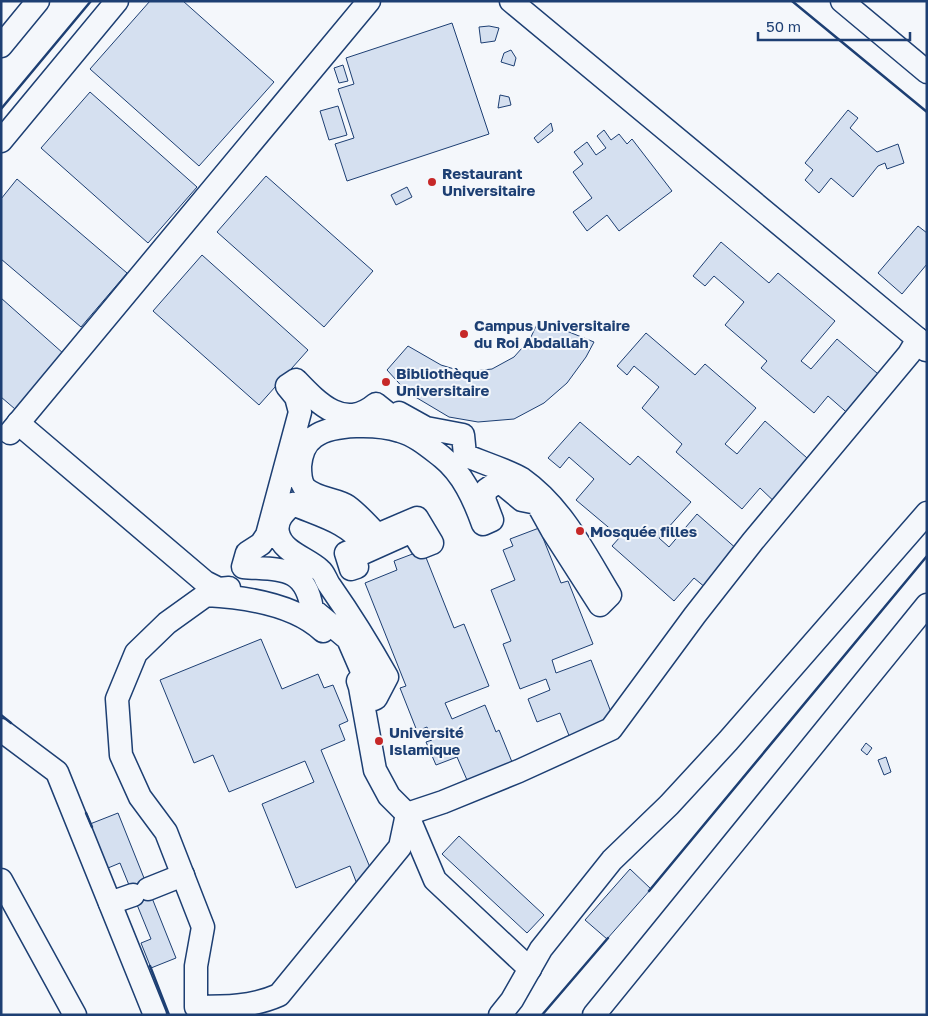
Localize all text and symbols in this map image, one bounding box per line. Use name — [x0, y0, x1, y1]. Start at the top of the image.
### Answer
scale bar — [758, 10, 910, 42]
text: 50 m — [766, 17, 801, 35]
place label: Restaurant Universitaire — [442, 164, 535, 199]
marker: Restaurant Universitaire — [426, 176, 438, 188]
place label: Campus Universitaire du Roi Abdallah — [474, 316, 630, 351]
marker: Campus Universitaire du Roi Abdallah — [458, 328, 470, 340]
place label: Bibliothèque Universitaire — [396, 364, 489, 399]
marker: Bibliothèque Universitaire — [380, 376, 392, 388]
place label: Mosquée filles — [590, 522, 697, 540]
marker: Mosquée filles — [574, 525, 586, 537]
place label: Université Islamique — [389, 723, 464, 758]
marker: Université Islamique — [373, 735, 385, 747]

